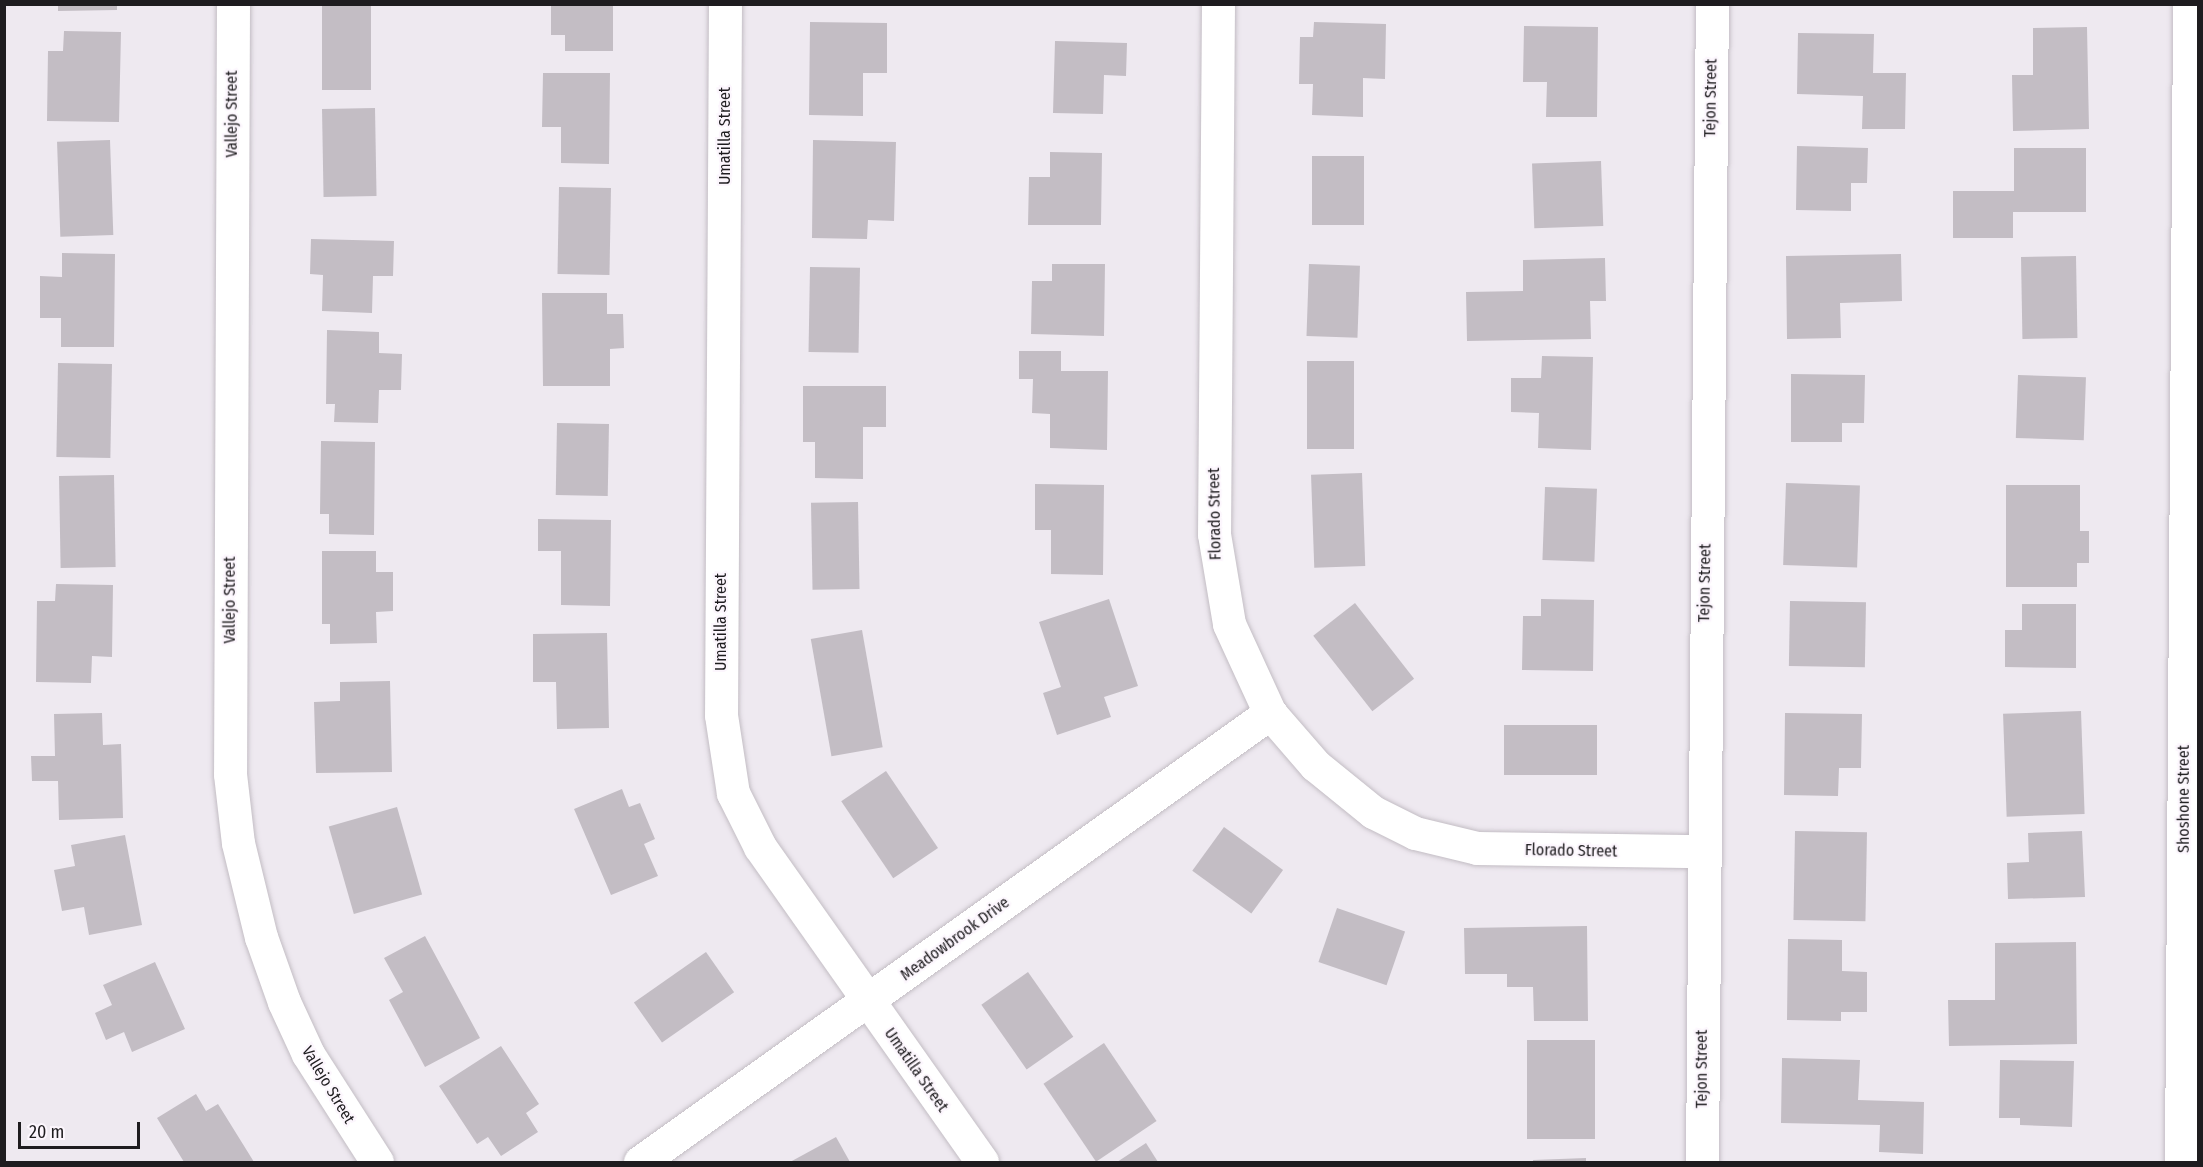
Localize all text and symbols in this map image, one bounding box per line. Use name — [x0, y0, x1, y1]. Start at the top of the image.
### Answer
street label: Tejon Street — [1701, 59, 1721, 137]
street label: Vallejo Street — [222, 70, 242, 158]
street label: Umatilla Street — [715, 87, 735, 185]
street label: Florado Street — [1205, 468, 1225, 560]
street label: Tejon Street — [1695, 544, 1715, 622]
street label: Vallejo Street — [220, 556, 240, 644]
street label: Umatilla Street — [711, 573, 731, 671]
street label: Shoshone Street — [2174, 745, 2194, 853]
street label: Florado Street — [1525, 841, 1617, 861]
street label: Meadowbrook Drive — [897, 893, 1013, 985]
street label: Umatilla Street — [880, 1024, 952, 1116]
street label: Tejon Street — [1692, 1030, 1712, 1108]
street label: Vallejo Street — [297, 1043, 359, 1127]
scale bar — [21, 1110, 142, 1148]
text: 20 m — [29, 1121, 64, 1143]

